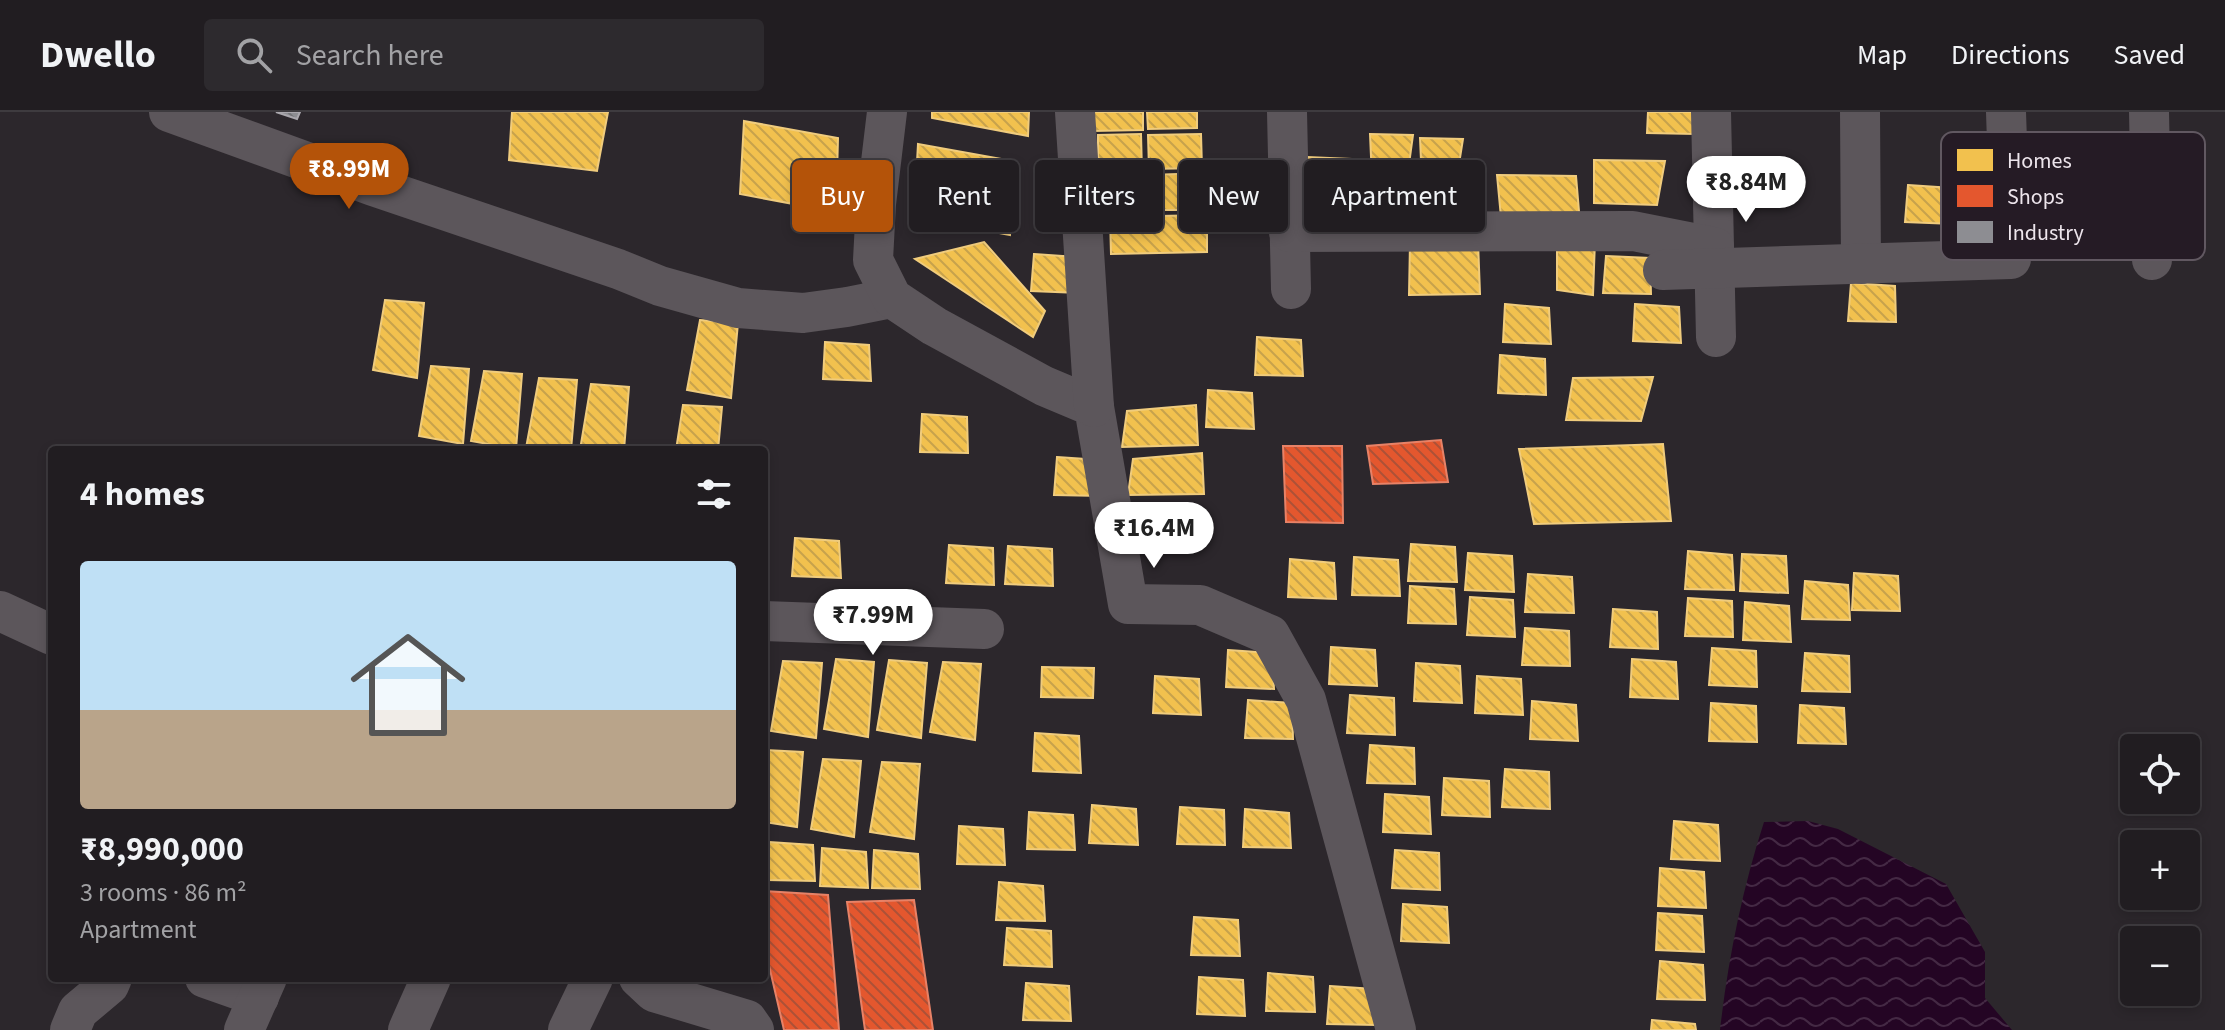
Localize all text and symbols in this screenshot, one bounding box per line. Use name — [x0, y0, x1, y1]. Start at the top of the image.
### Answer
search box — [204, 19, 764, 91]
text: Dwello — [40, 28, 156, 82]
icon: search — [232, 33, 276, 77]
text: Search here — [296, 34, 444, 77]
text: Map — [1857, 35, 1907, 75]
text: Directions — [1951, 35, 2070, 75]
text: Saved — [2114, 35, 2185, 75]
legend — [1941, 132, 2205, 260]
pin: ₹8.99M — [284, 143, 414, 211]
text: Homes — [2007, 145, 2072, 177]
text: ₹8.99M — [308, 150, 390, 187]
pin: ₹8.84M — [1681, 156, 1811, 224]
chip: Buy — [792, 160, 893, 232]
chip: Rent — [909, 160, 1019, 232]
chip: Filters — [1035, 160, 1163, 232]
chip: New — [1179, 160, 1288, 232]
chip: Apartment — [1304, 160, 1485, 232]
text: ₹8.84M — [1705, 163, 1787, 200]
text: Shops — [2007, 181, 2064, 213]
text: Industry — [2007, 217, 2084, 249]
text: 4 homes — [80, 470, 205, 519]
icon: filters — [692, 472, 736, 516]
pin: ₹16.4M — [1089, 502, 1219, 570]
text: ₹16.4M — [1113, 509, 1195, 546]
pin: ₹7.99M — [808, 589, 938, 657]
text: ₹7.99M — [832, 596, 914, 633]
icon: home — [336, 613, 480, 757]
map controls — [2120, 734, 2200, 1006]
button: locate — [2120, 734, 2200, 814]
text: ₹8,990,000 — [80, 825, 244, 874]
button: + — [2120, 830, 2200, 910]
text: 3 rooms · 86 m² — [80, 874, 247, 911]
text: Apartment — [80, 911, 197, 948]
button: − — [2120, 926, 2200, 1006]

